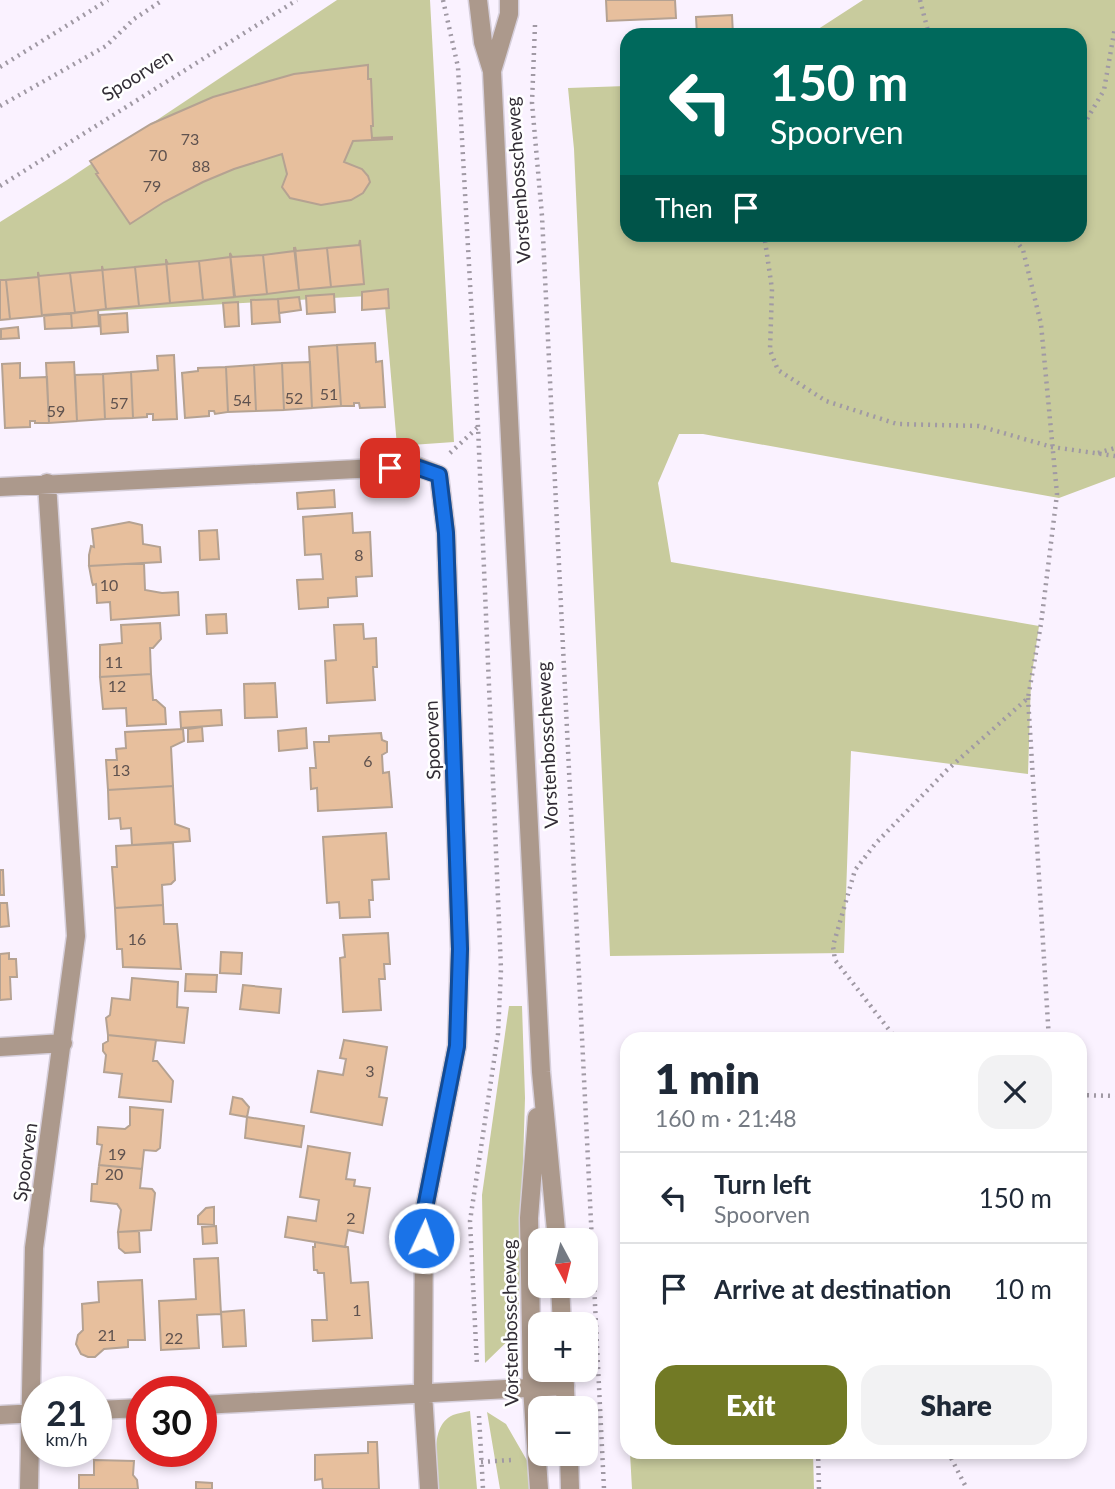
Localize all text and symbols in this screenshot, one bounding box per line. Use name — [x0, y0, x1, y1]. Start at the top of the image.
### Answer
street label: Spoorven — [97, 44, 176, 105]
text: 150 m — [770, 53, 908, 111]
icon: left — [655, 56, 746, 147]
street label: Vorstenbosscheweg — [500, 96, 535, 264]
text: Spoorven — [770, 112, 904, 151]
house number: 73 — [181, 129, 199, 148]
house number: 70 — [149, 145, 167, 164]
house number: 88 — [192, 156, 210, 175]
house number: 79 — [143, 176, 161, 195]
icon: arrive — [727, 189, 765, 227]
text: Then — [655, 192, 713, 224]
house number: 51 — [320, 384, 338, 403]
house number: 52 — [285, 388, 303, 407]
house number: 54 — [233, 390, 251, 409]
house number: 57 — [110, 393, 128, 412]
house number: 59 — [47, 401, 65, 420]
pin — [360, 438, 420, 498]
icon: arrive — [371, 449, 409, 487]
house number: 8 — [354, 545, 364, 564]
house number: 10 — [100, 575, 118, 594]
house number: 11 — [105, 652, 123, 671]
street label: Vorstenbosscheweg — [531, 661, 562, 829]
house number: 12 — [108, 676, 126, 695]
street label: Spoorven — [419, 700, 444, 780]
house number: 6 — [363, 751, 373, 770]
house number: 13 — [112, 760, 130, 779]
house number: 16 — [128, 929, 146, 948]
text: 1 min — [655, 1053, 760, 1103]
button: close — [978, 1055, 1052, 1129]
house number: 3 — [365, 1061, 375, 1080]
text: 160 m · 21:48 — [655, 1104, 797, 1132]
street label: Spoorven — [8, 1121, 41, 1203]
house number: 19 — [108, 1144, 126, 1163]
house number: 20 — [105, 1164, 123, 1183]
text: Turn left — [714, 1168, 811, 1200]
icon: left — [655, 1179, 693, 1217]
text: 150 m — [979, 1182, 1052, 1214]
text: Spoorven — [714, 1200, 810, 1228]
position arrow — [387, 1201, 461, 1275]
house number: 2 — [346, 1208, 356, 1227]
north arrow — [528, 1228, 598, 1298]
map controls — [528, 1228, 598, 1466]
street label: Vorstenbosscheweg — [497, 1239, 522, 1407]
icon: arrive — [655, 1270, 693, 1308]
text: Arrive at destination — [714, 1273, 951, 1305]
text: 10 m — [994, 1273, 1052, 1305]
house number: 1 — [352, 1300, 362, 1319]
button: + — [528, 1312, 598, 1382]
house number: 21 — [98, 1325, 116, 1344]
house number: 22 — [165, 1328, 183, 1347]
button: Exit — [655, 1365, 847, 1445]
button: Share — [861, 1365, 1052, 1445]
speed limit sign: 30 — [126, 1376, 217, 1467]
text: 21 — [46, 1391, 87, 1433]
button: − — [528, 1396, 598, 1466]
text: km/h — [45, 1428, 88, 1450]

